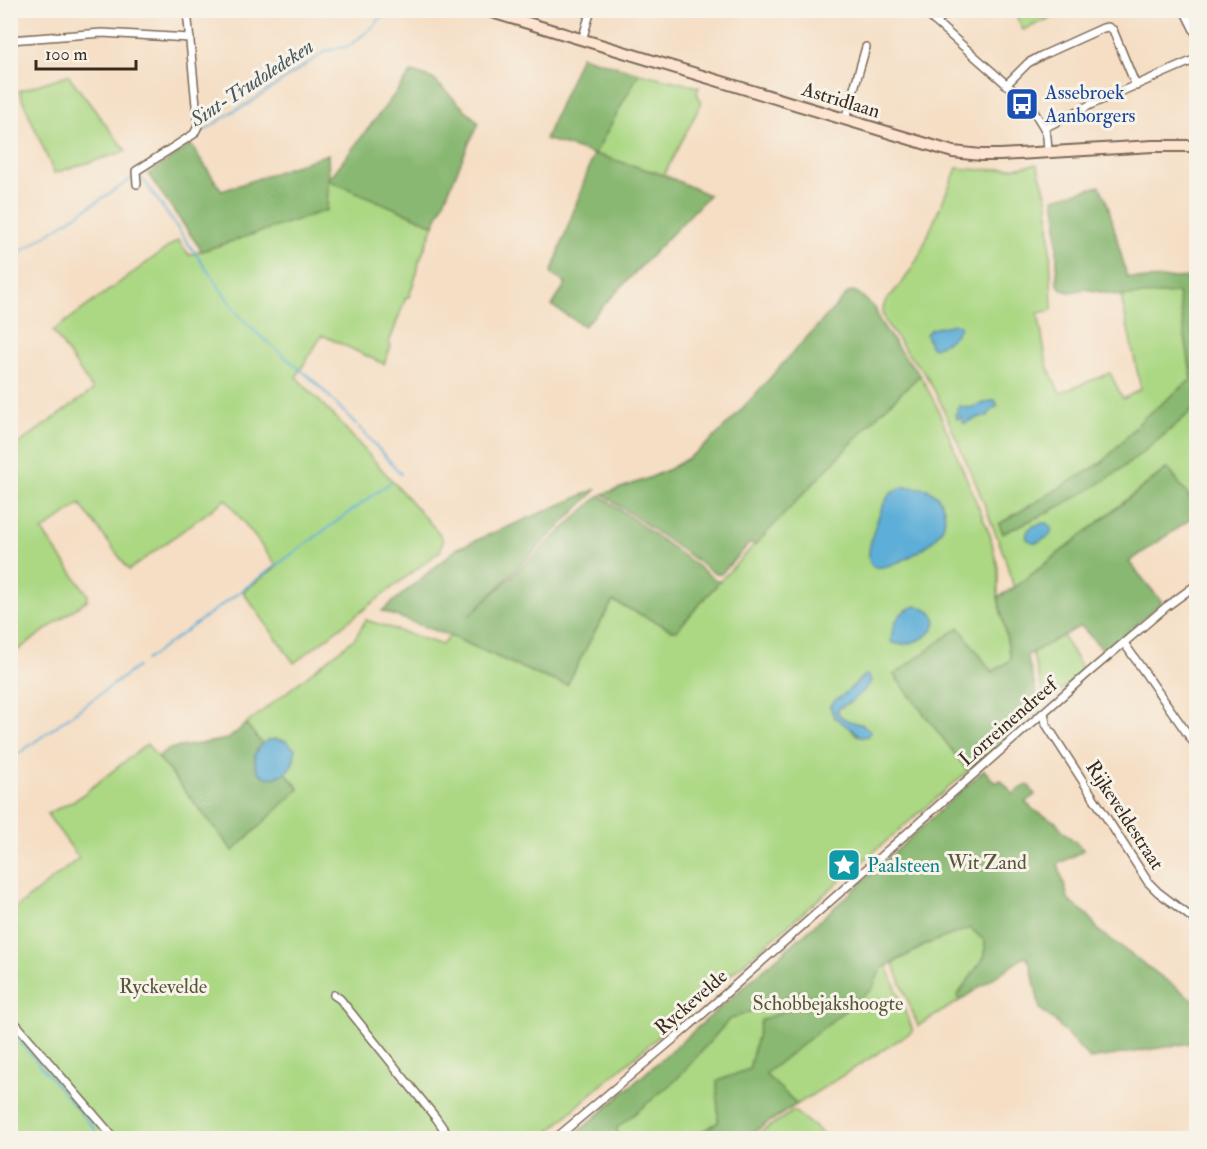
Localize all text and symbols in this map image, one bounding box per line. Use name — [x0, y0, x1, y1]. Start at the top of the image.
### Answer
scale bar — [36, 33, 136, 71]
water label: Sint-Trudoledeken — [184, 33, 319, 134]
text: 100 m — [45, 43, 88, 66]
street label: Astridlaan — [798, 76, 883, 124]
place label: Assebroek Aanborgers — [1044, 80, 1136, 128]
bus stop icon: Assebroek Aanborgers — [1004, 86, 1040, 122]
street label: Lorreinendreef — [954, 670, 1065, 771]
street label: Rijkeveldestraat — [1080, 756, 1170, 875]
place icon: Paalsteen — [826, 847, 862, 883]
park label: Wit Zand — [946, 850, 1027, 875]
place label: Paalsteen — [867, 853, 940, 878]
street label: Ryckevelde — [650, 964, 732, 1040]
park label: Ryckevelde — [119, 974, 207, 999]
park label: Schobbejakshoogte — [753, 991, 903, 1016]

